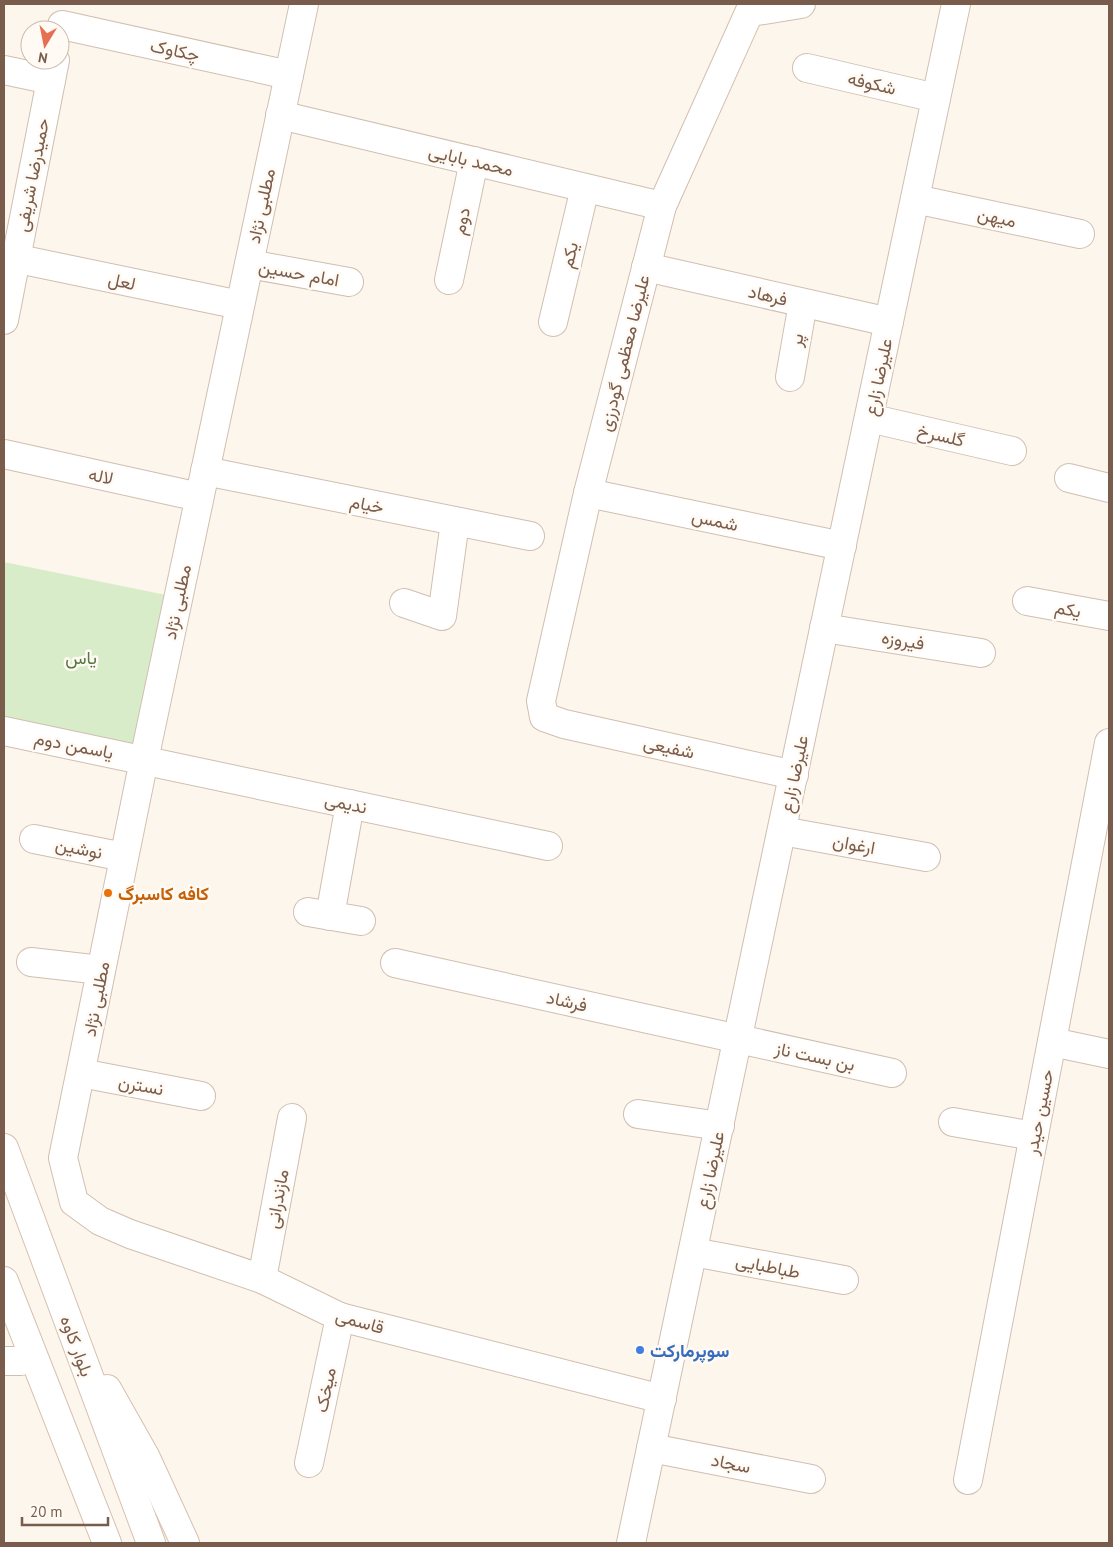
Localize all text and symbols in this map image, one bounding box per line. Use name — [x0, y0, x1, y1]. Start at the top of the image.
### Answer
north arrow — [20, 20, 70, 70]
street label: چکاوک — [148, 34, 202, 67]
text: N — [37, 48, 49, 67]
street label: شکوفه — [846, 66, 898, 100]
street label: حمیدرضا شریفی — [10, 116, 54, 234]
street label: محمد بابایی — [426, 139, 516, 181]
street label: مطلبی نژاد — [242, 166, 280, 246]
street label: میهن — [976, 202, 1018, 232]
street label: دوم — [447, 205, 476, 237]
street label: یکم — [555, 240, 584, 271]
street label: امام حسین — [257, 255, 341, 292]
street label: لعل — [106, 267, 138, 295]
street label: علیرضا معظمی گودرزی — [593, 272, 655, 434]
street label: فرهاد — [746, 279, 790, 311]
street label: پر — [783, 332, 809, 350]
street label: علیرضا زارع — [859, 336, 898, 418]
street label: گلسرخ — [915, 418, 967, 453]
street label: لاله — [87, 462, 115, 490]
street label: خیام — [348, 489, 386, 520]
street label: شمس — [690, 504, 740, 536]
street label: مطلبی نژاد — [158, 562, 196, 642]
street label: یکم — [1053, 595, 1083, 624]
street label: فیروزه — [880, 625, 926, 655]
park label: یاس — [65, 646, 97, 669]
street label: یاسمن دوم — [32, 726, 115, 765]
street label: شفیعی — [641, 730, 697, 764]
street label: علیرضا زارع — [775, 733, 814, 815]
street label: ندیمی — [323, 787, 369, 819]
street label: ارغوان — [831, 829, 877, 859]
street label: نوشین — [54, 832, 104, 864]
place label: کافه کاسبرگ — [118, 882, 209, 905]
marker: کافه کاسبرگ — [102, 887, 114, 899]
street label: مطلبی نژاد — [77, 959, 115, 1039]
street label: فرشاد — [544, 985, 590, 1017]
street label: بن بست ناز — [772, 1036, 857, 1076]
street label: حسین حیدر — [1019, 1067, 1059, 1158]
street label: نسترن — [117, 1070, 165, 1100]
street label: علیرضا زارع — [691, 1129, 730, 1211]
street label: مازندرانی — [260, 1168, 294, 1230]
street label: طباطبایی — [734, 1248, 802, 1284]
street label: قاسمی — [333, 1303, 387, 1339]
street label: بلوار کاوه — [55, 1312, 99, 1380]
place label: سوپرمارکت — [650, 1339, 729, 1363]
marker: سوپرمارکت — [634, 1344, 646, 1356]
street label: میخک — [309, 1365, 341, 1415]
street label: سجاد — [709, 1448, 753, 1478]
scale bar — [22, 1494, 109, 1526]
text: 20 m — [30, 1502, 63, 1521]

